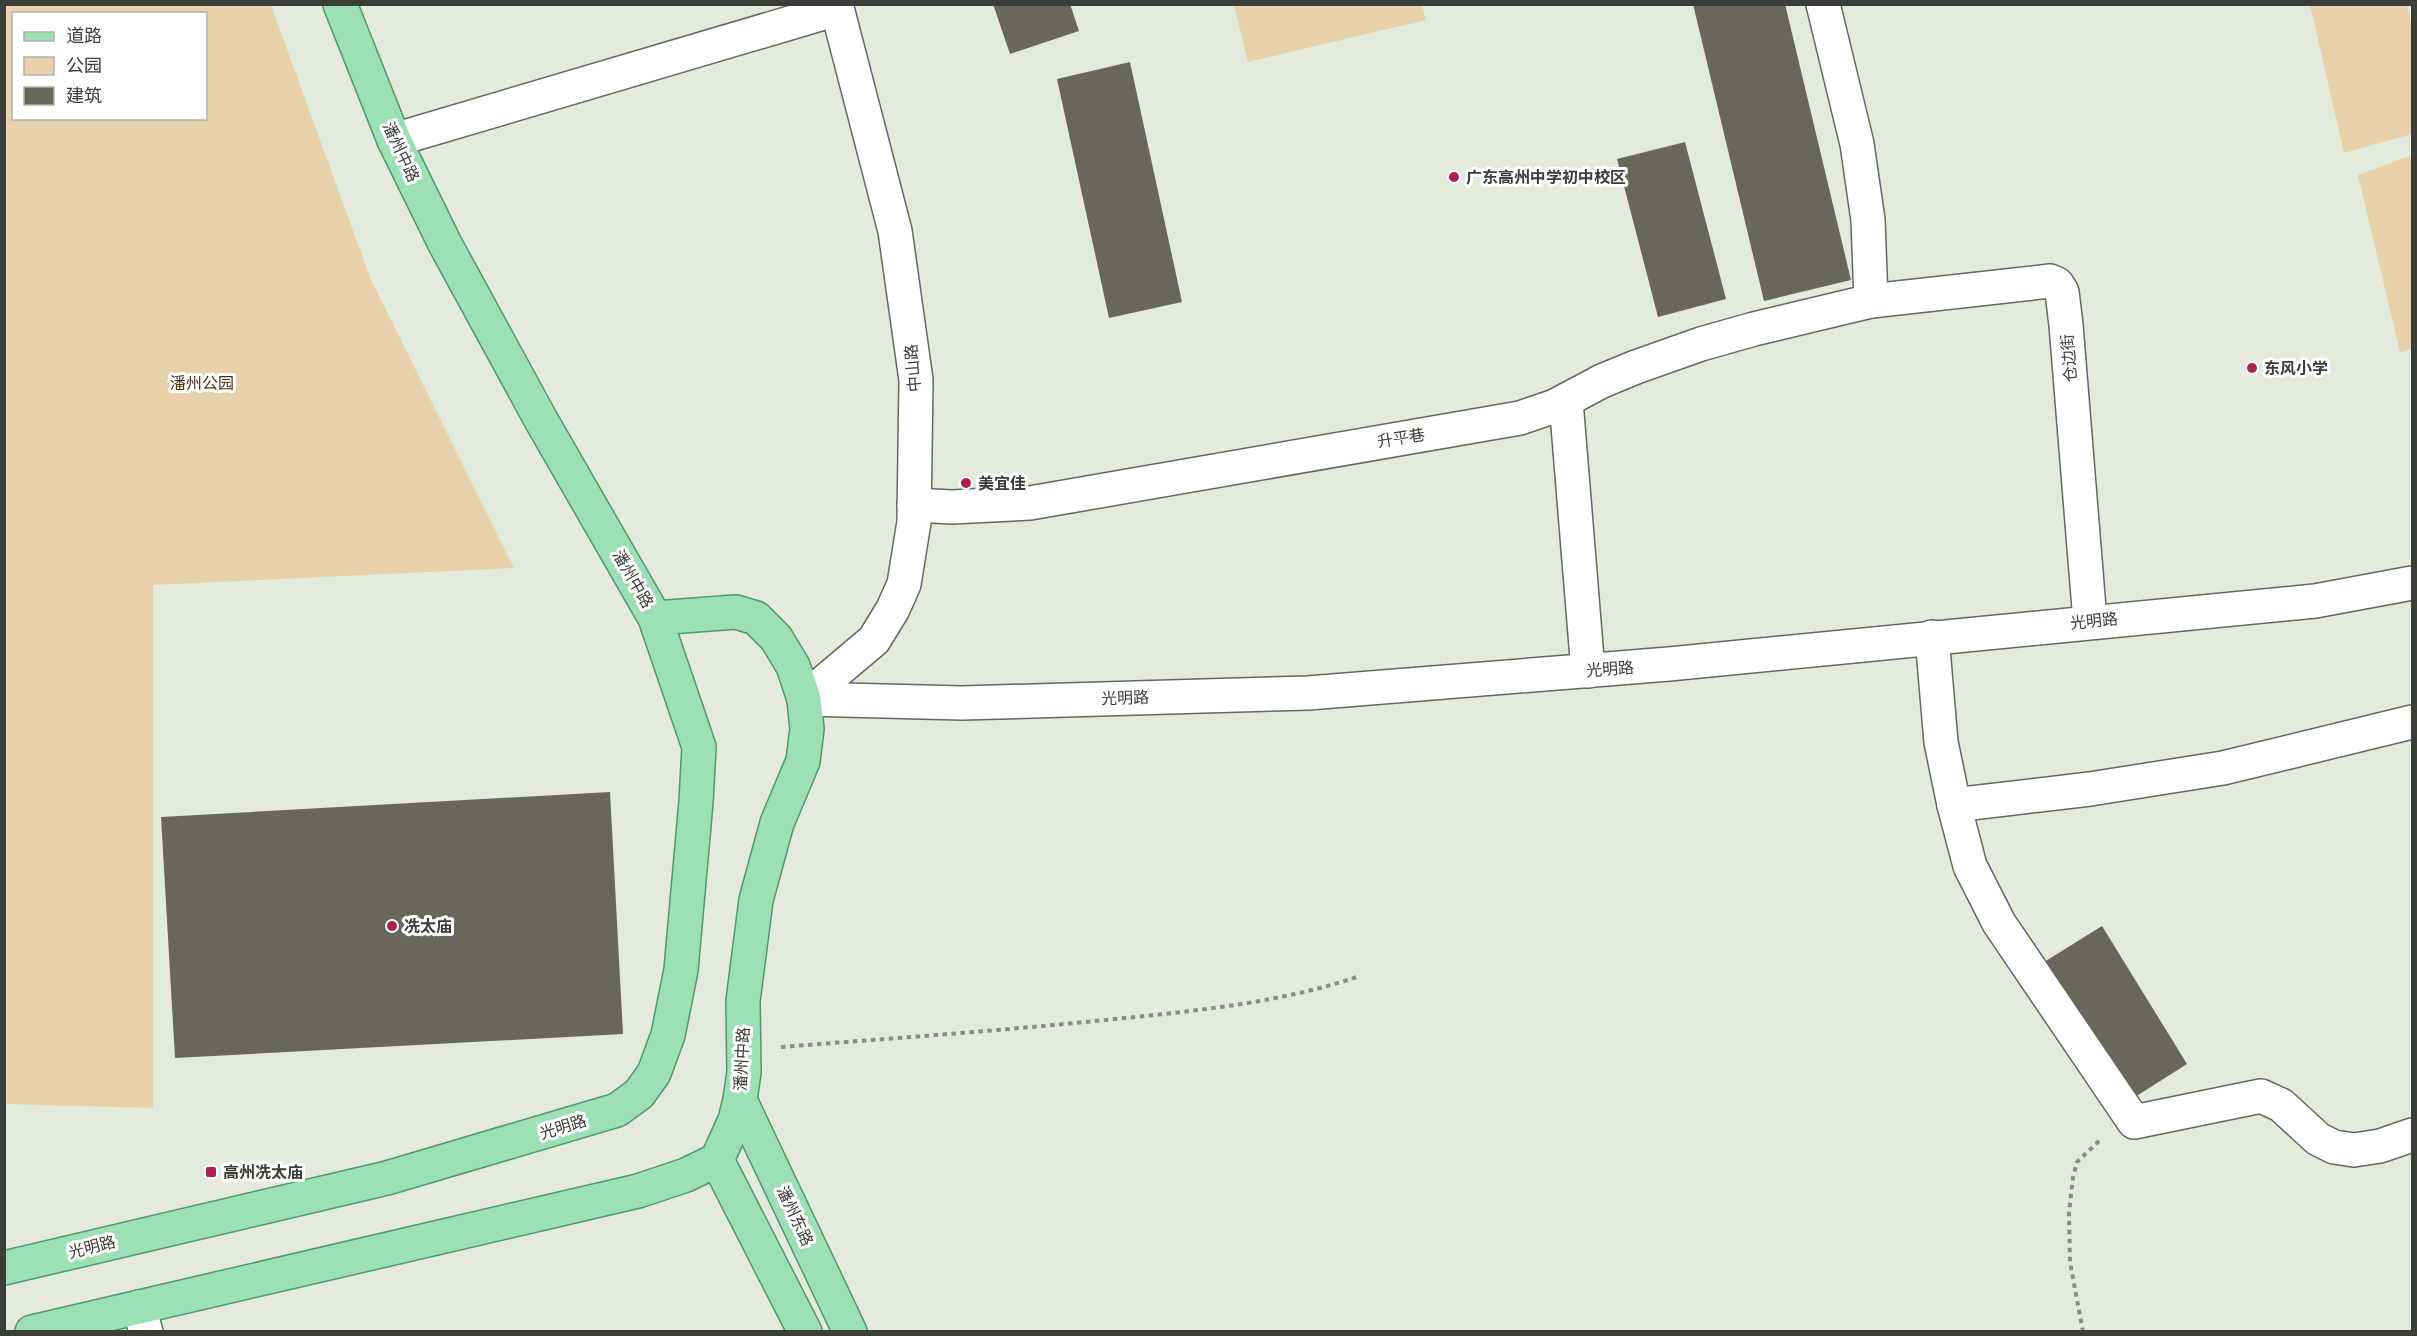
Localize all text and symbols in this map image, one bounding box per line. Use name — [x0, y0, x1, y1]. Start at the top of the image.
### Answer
legend — [12, 12, 207, 120]
text: 道路 — [66, 25, 102, 47]
text: 公园 — [66, 55, 102, 77]
text: 建筑 — [66, 85, 102, 107]
street label: 潘州中路 — [379, 119, 423, 185]
place label: 广东高州中学初中校区 — [1466, 168, 1626, 187]
marker: 广东高州中学初中校区 — [1447, 170, 1461, 184]
street label: 仓边街 — [2057, 333, 2081, 383]
street label: 中山路 — [901, 343, 925, 393]
place label: 东风小学 — [2264, 359, 2328, 378]
marker: 东风小学 — [2245, 361, 2259, 375]
park label: 潘州公园 — [170, 374, 234, 393]
street label: 升平巷 — [1376, 425, 1426, 451]
place label: 美宜佳 — [978, 474, 1026, 493]
marker: 美宜佳 — [959, 476, 973, 490]
street label: 潘州中路 — [609, 547, 657, 611]
street label: 光明路 — [2069, 609, 2119, 633]
street label: 光明路 — [1585, 658, 1635, 680]
street label: 光明路 — [1101, 688, 1149, 708]
place label: 冼太庙 — [404, 917, 452, 936]
marker: 冼太庙 — [385, 919, 399, 933]
street label: 潘州中路 — [731, 1027, 753, 1091]
street label: 光明路 — [537, 1111, 589, 1143]
place label: 高州冼太庙 — [223, 1163, 303, 1182]
marker: 高州冼太庙 — [204, 1165, 218, 1179]
street label: 潘州东路 — [773, 1183, 817, 1249]
street label: 光明路 — [66, 1232, 118, 1262]

